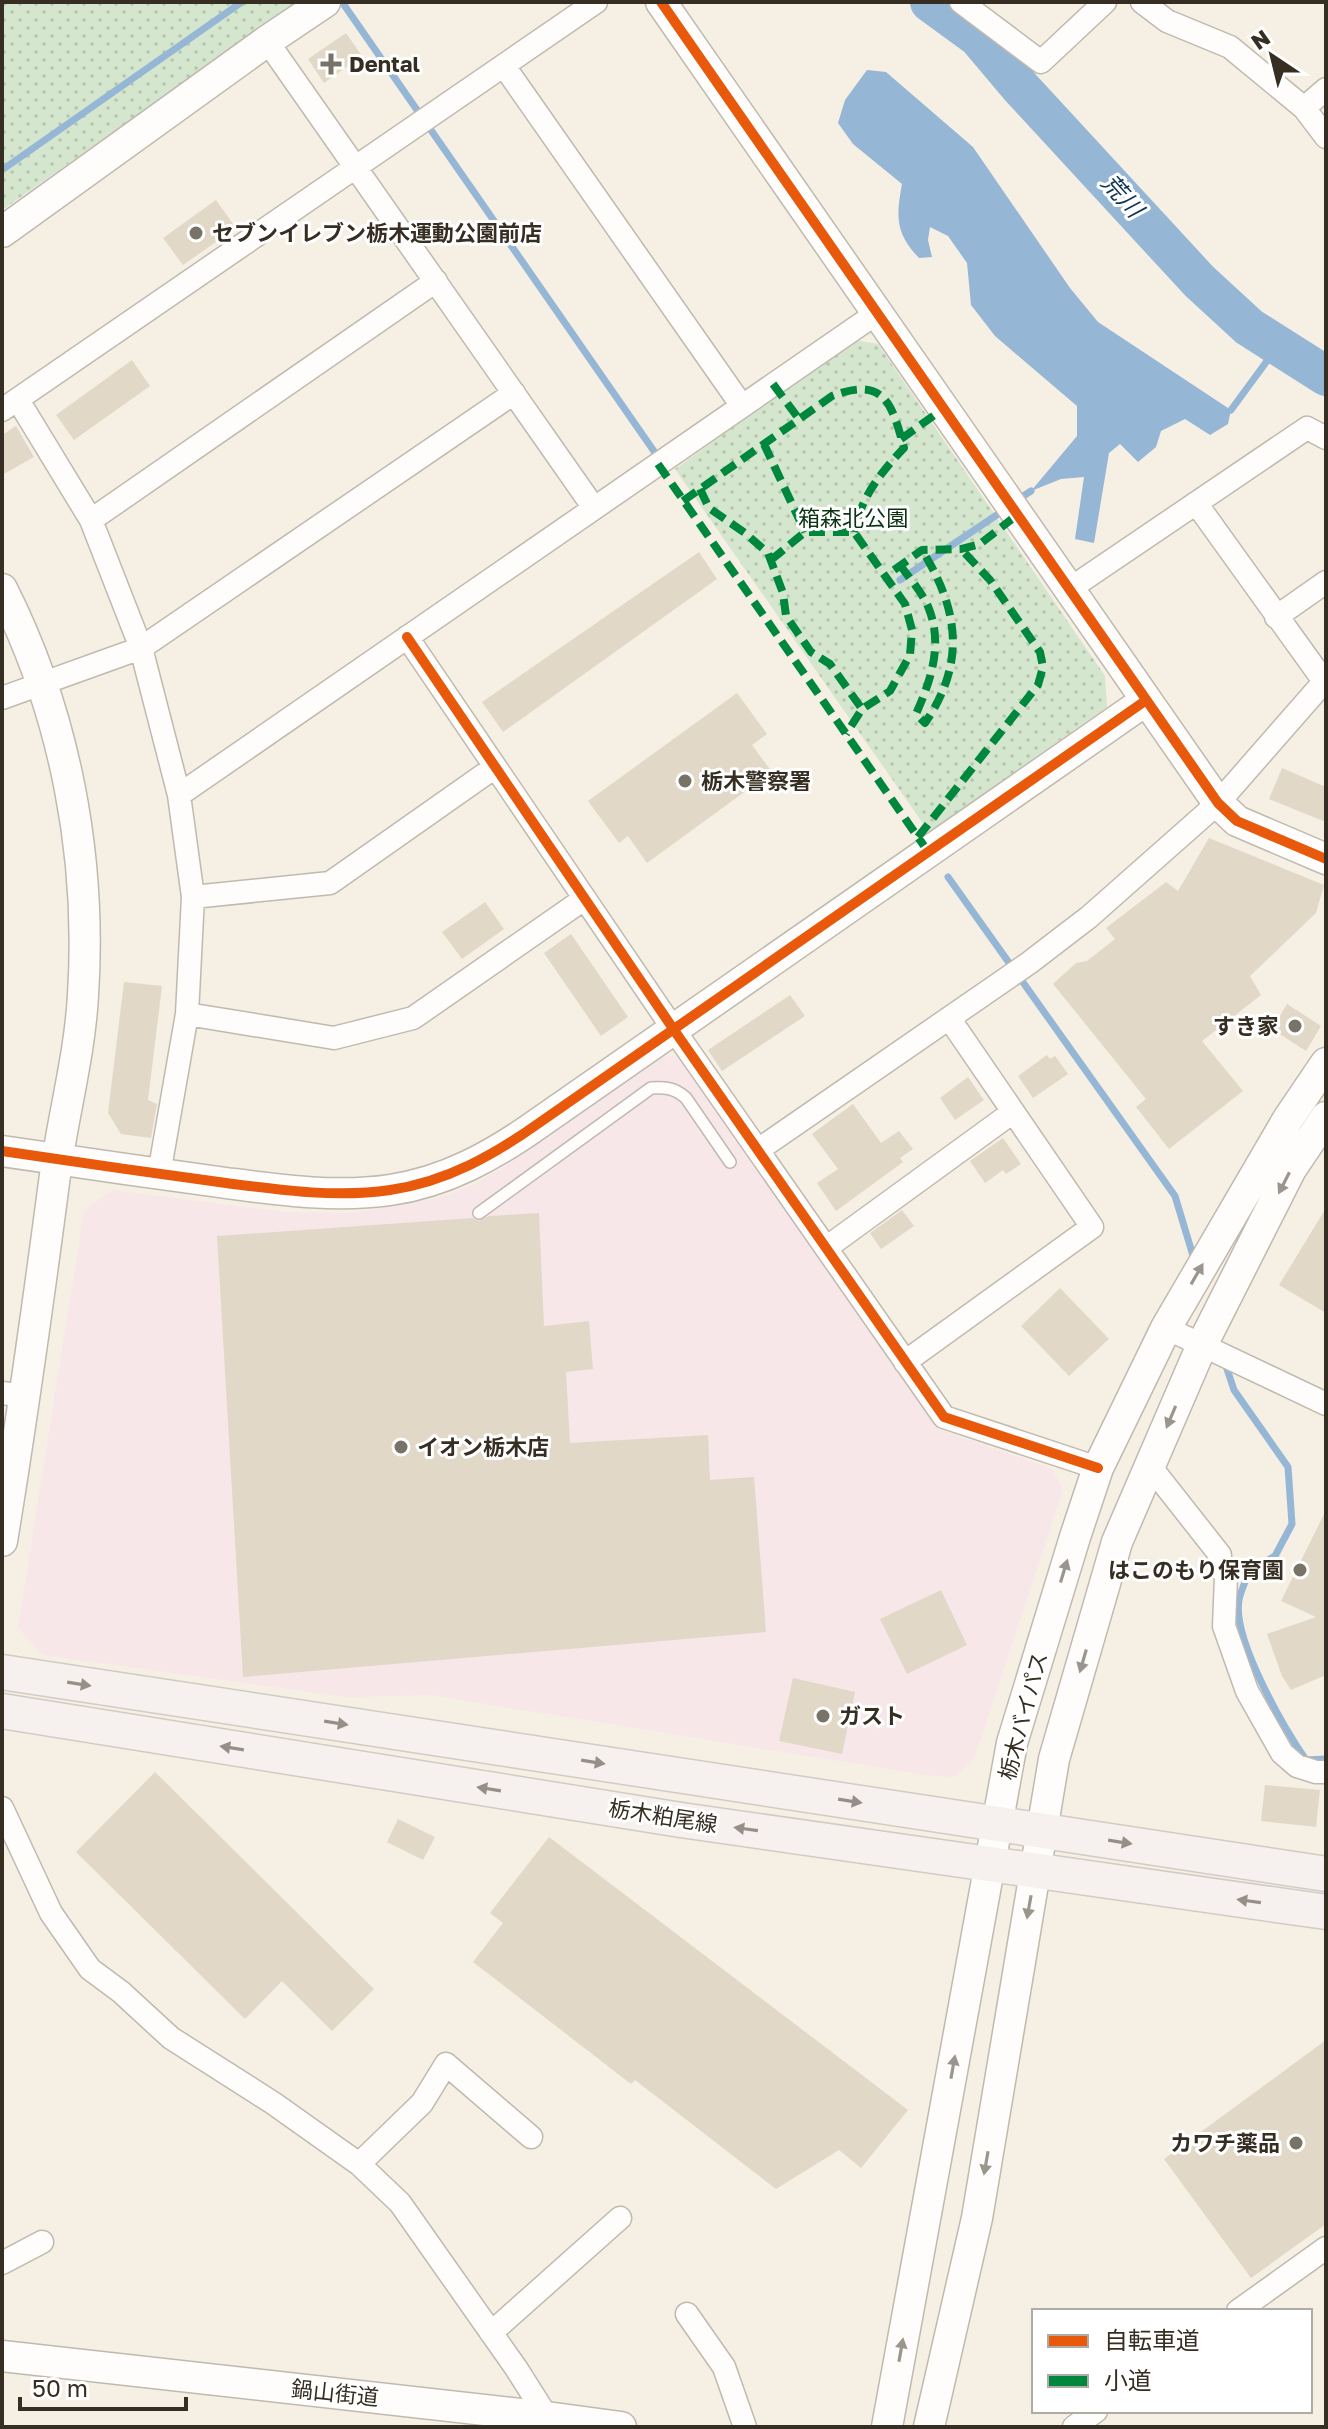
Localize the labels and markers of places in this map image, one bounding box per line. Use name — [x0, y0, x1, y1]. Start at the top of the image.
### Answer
place label: Dental — [349, 50, 420, 77]
marker: Dental — [320, 53, 342, 75]
place label: セブンイレブン栃木運動公園前店 — [212, 219, 542, 246]
marker: セブンイレブン栃木運動公園前店 — [187, 224, 205, 242]
place label: 栃木警察署 — [701, 767, 811, 794]
marker: 栃木警察署 — [676, 772, 694, 790]
place label: すき家 — [1213, 1012, 1279, 1039]
marker: すき家 — [1286, 1017, 1304, 1035]
place label: イオン栃木店 — [417, 1433, 549, 1460]
marker: イオン栃木店 — [392, 1438, 410, 1456]
place label: はこのもり保育園 — [1108, 1556, 1284, 1583]
marker: はこのもり保育園 — [1291, 1561, 1309, 1579]
place label: ガスト — [839, 1702, 905, 1729]
marker: ガスト — [814, 1707, 832, 1725]
place label: カワチ薬品 — [1170, 2129, 1280, 2156]
marker: カワチ薬品 — [1287, 2134, 1305, 2152]

